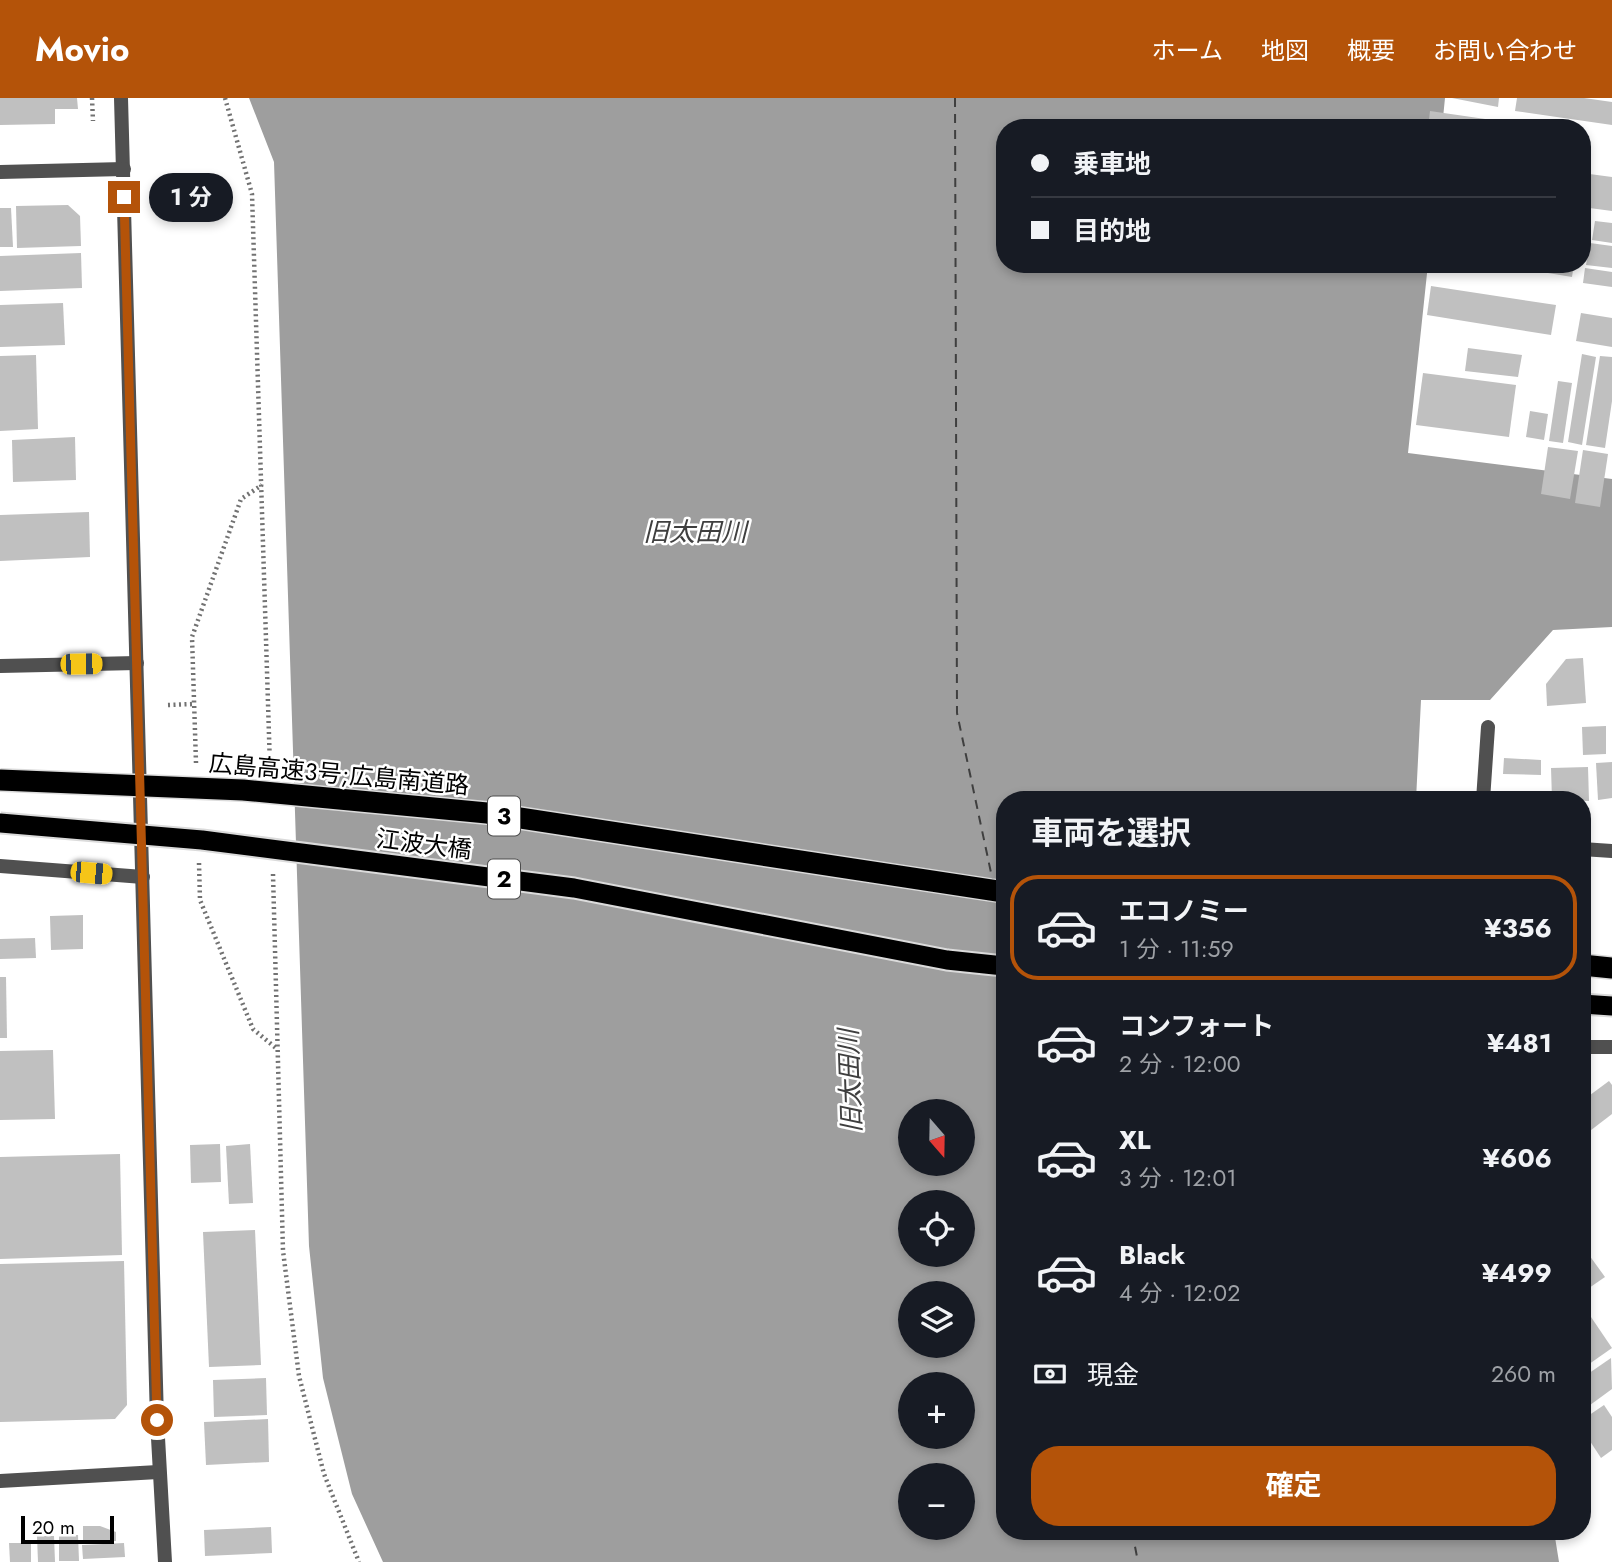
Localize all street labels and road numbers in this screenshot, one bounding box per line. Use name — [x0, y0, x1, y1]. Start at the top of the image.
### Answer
street label: 広島高速3号;広島南道路 — [207, 745, 471, 803]
road number: 3 — [488, 796, 520, 836]
street label: 江波大橋 — [374, 821, 474, 867]
road number: 2 — [488, 860, 520, 898]

